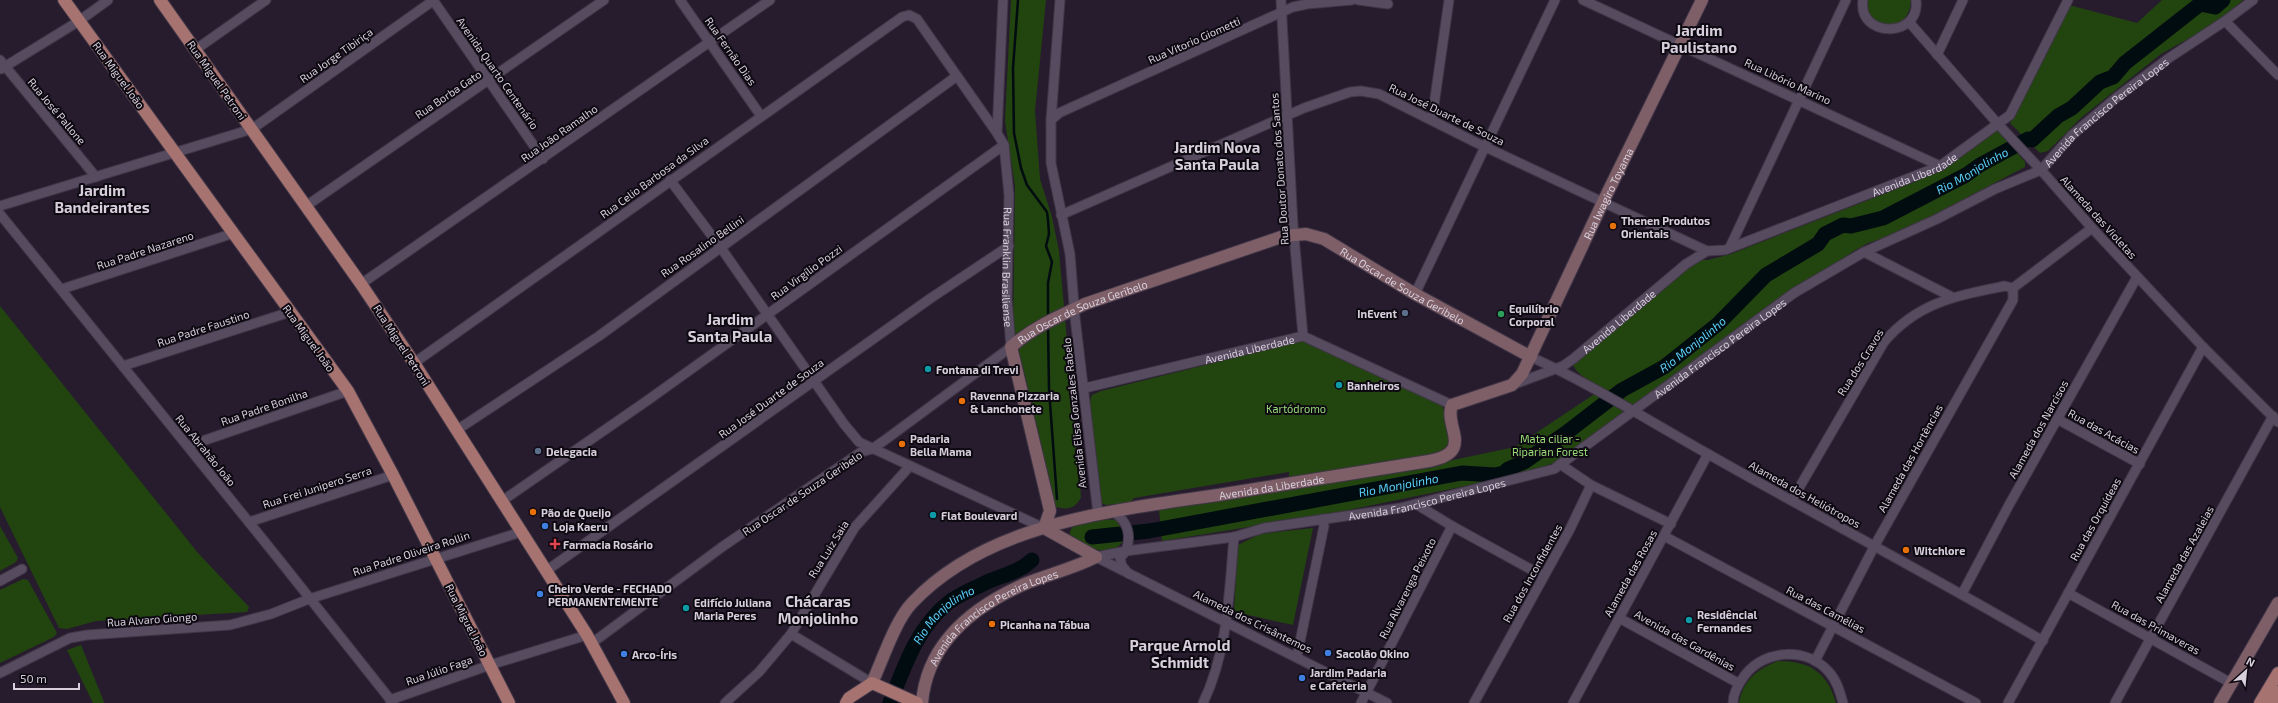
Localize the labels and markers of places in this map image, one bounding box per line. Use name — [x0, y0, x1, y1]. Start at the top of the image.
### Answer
place label: Thenen Produtos Orientais — [1621, 214, 1710, 240]
marker: Thenen Produtos Orientais — [1608, 221, 1618, 231]
place label: Equilíbrio Corporal — [1509, 302, 1560, 328]
place label: InEvent — [1357, 307, 1397, 320]
marker: InEvent — [1400, 308, 1410, 318]
marker: Equilíbrio Corporal — [1496, 309, 1506, 319]
place label: Fontana di Trevi — [936, 363, 1019, 376]
marker: Fontana di Trevi — [923, 364, 933, 374]
place label: Banheiros — [1347, 379, 1400, 392]
marker: Banheiros — [1334, 380, 1344, 390]
place label: Ravenna Pizzaria & Lanchonete — [970, 389, 1059, 415]
marker: Ravenna Pizzaria & Lanchonete — [957, 396, 967, 406]
place label: Padaria Bella Mama — [910, 432, 971, 458]
marker: Padaria Bella Mama — [897, 439, 907, 449]
place label: Delegacia — [546, 445, 597, 458]
marker: Delegacia — [533, 446, 543, 456]
place label: Pão de Queijo — [541, 506, 611, 520]
marker: Pão de Queijo — [528, 507, 538, 517]
place label: Flat Boulevard — [941, 509, 1017, 522]
marker: Flat Boulevard — [928, 510, 938, 520]
place label: Loja Kaeru — [553, 520, 608, 534]
marker: Loja Kaeru — [540, 521, 550, 531]
place label: Farmacia Rosário — [563, 538, 654, 551]
marker: Farmacia Rosário — [550, 539, 560, 549]
place label: Witchlore — [1914, 544, 1965, 557]
marker: Witchlore — [1901, 545, 1911, 555]
place label: Cheiro Verde - FECHADO PERMANENTEMENTE — [548, 582, 672, 608]
marker: Cheiro Verde - FECHADO PERMANENTEMENTE — [535, 589, 545, 599]
place label: Edifício Juliana Maria Peres — [694, 596, 771, 622]
marker: Edifício Juliana Maria Peres — [681, 603, 691, 613]
place label: Residêncial Fernandes — [1697, 608, 1757, 634]
marker: Residêncial Fernandes — [1684, 615, 1694, 625]
place label: Picanha na Tábua — [1000, 618, 1090, 631]
marker: Picanha na Tábua — [987, 619, 997, 629]
place label: Sacolão Okino — [1336, 647, 1410, 660]
place label: Arco-Íris — [632, 648, 677, 661]
marker: Sacolão Okino — [1323, 648, 1333, 658]
marker: Arco-Íris — [619, 649, 629, 659]
place label: Jardim Padaria e Cafeteria — [1310, 666, 1387, 692]
marker: Jardim Padaria e Cafeteria — [1297, 673, 1307, 683]

